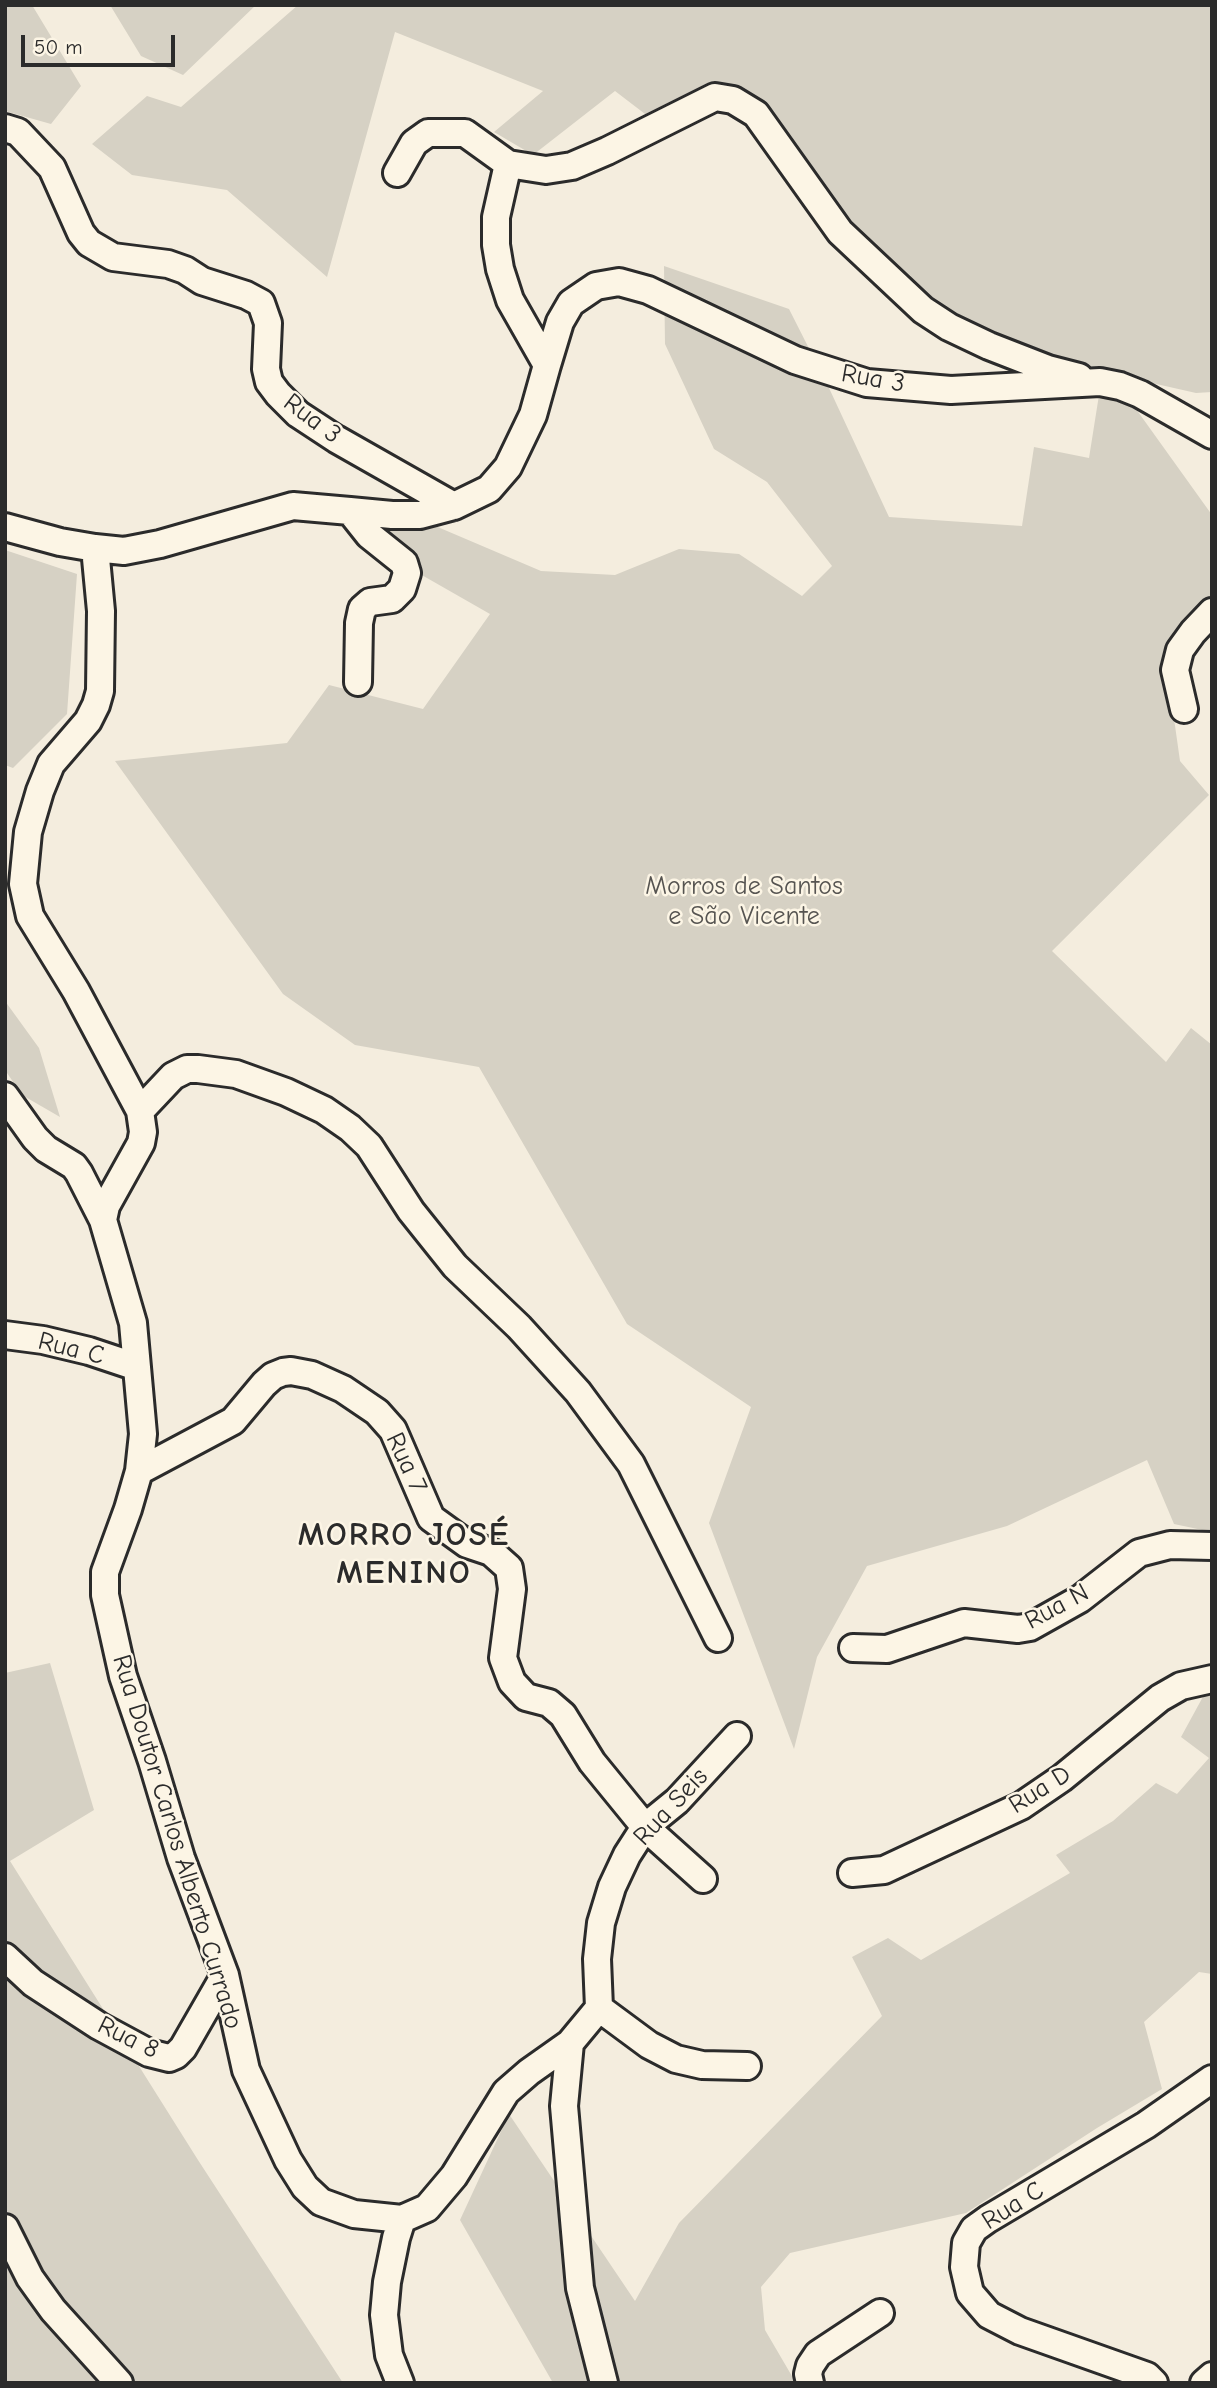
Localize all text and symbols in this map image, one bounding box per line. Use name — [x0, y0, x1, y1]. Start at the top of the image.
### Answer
scale bar — [24, 21, 178, 65]
text: 50 m — [34, 35, 83, 59]
street label: Rua 3 — [839, 358, 907, 400]
street label: Rua 3 — [277, 387, 347, 451]
park label: Morros de Santos e São Vicente — [645, 871, 843, 932]
street label: Rua C — [35, 1326, 107, 1372]
street label: Rua 7 — [379, 1428, 433, 1498]
district label: MORRO JOSÉ MENINO — [299, 1516, 509, 1594]
street label: Rua N — [1020, 1577, 1094, 1637]
street label: Rua Doutor Carlos Alberto Currado — [105, 1651, 249, 2033]
street label: Rua D — [1003, 1759, 1077, 1821]
street label: Rua Seis — [627, 1762, 715, 1852]
street label: Rua 8 — [92, 2010, 164, 2066]
street label: Rua C — [976, 2175, 1050, 2237]

